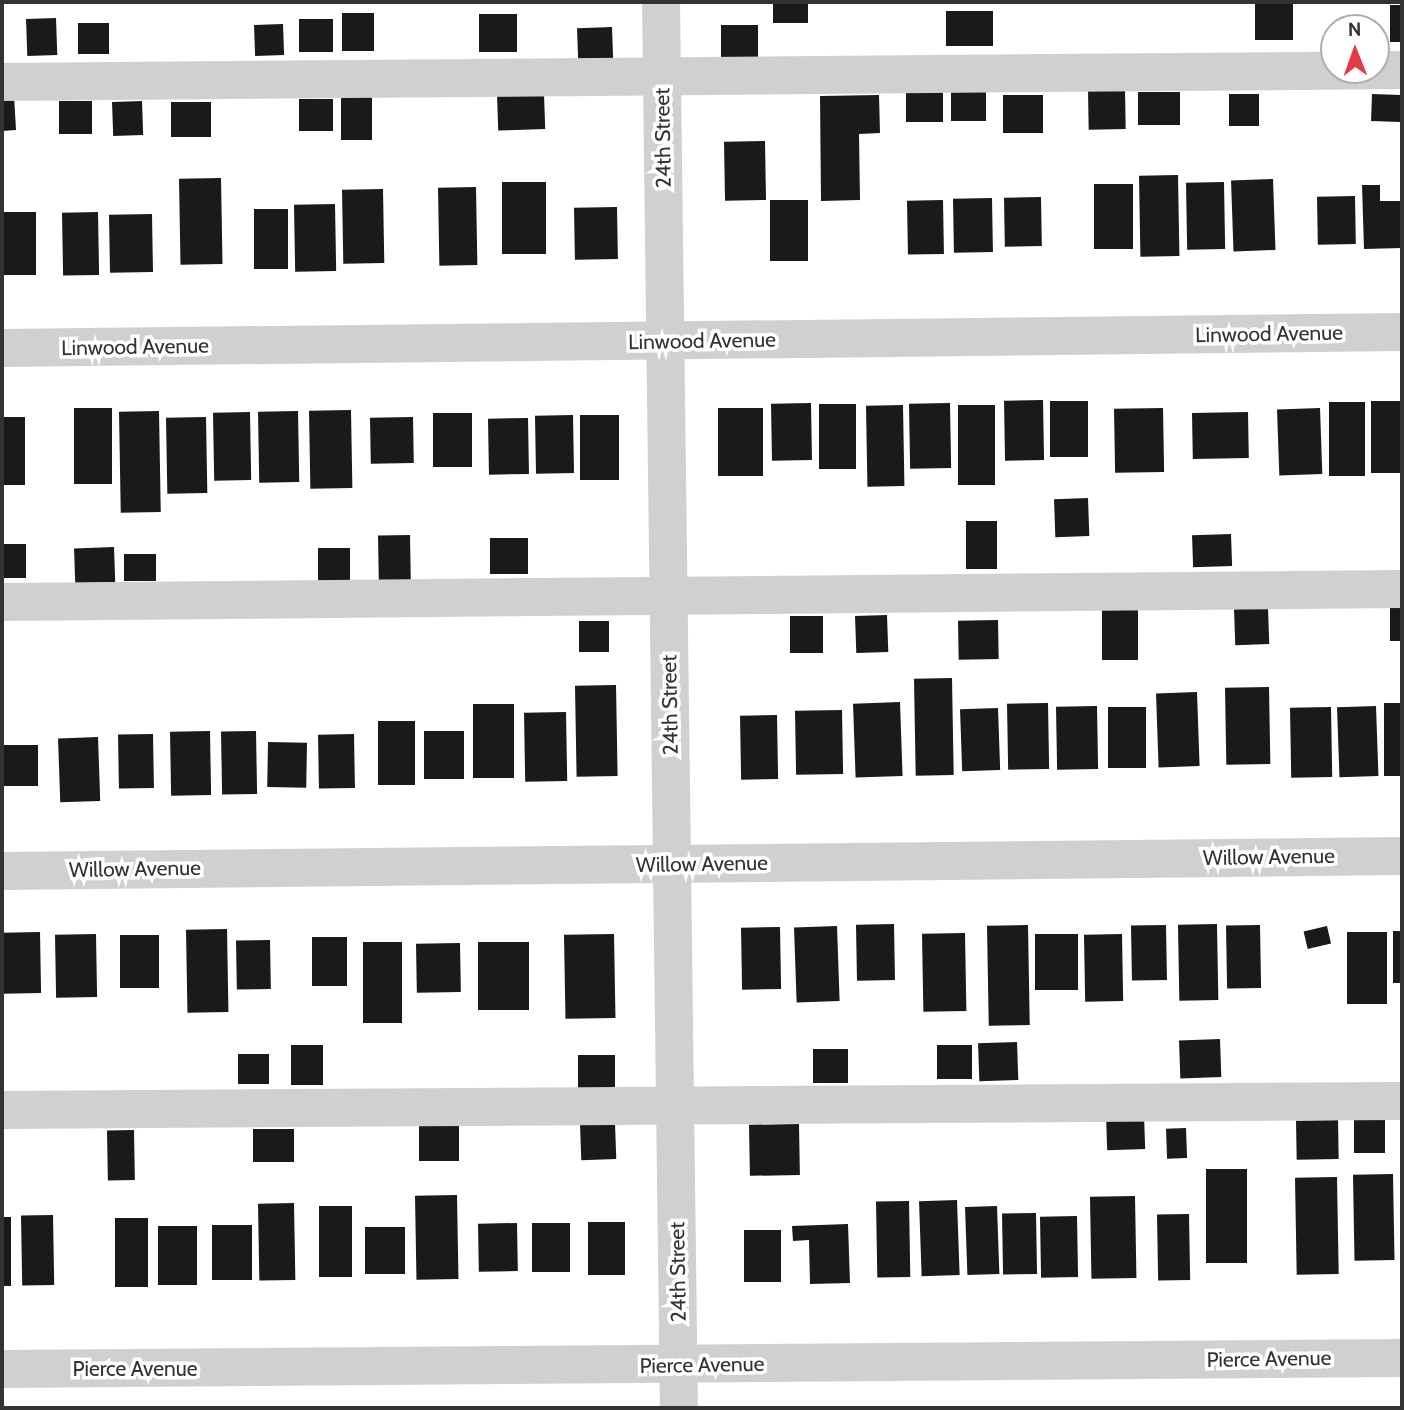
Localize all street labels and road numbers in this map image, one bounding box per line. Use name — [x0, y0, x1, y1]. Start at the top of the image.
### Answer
street label: 24th Street — [650, 88, 676, 188]
street label: Linwood Avenue — [1195, 320, 1343, 348]
street label: Linwood Avenue — [628, 327, 776, 355]
street label: Linwood Avenue — [61, 333, 209, 361]
street label: 24th Street — [657, 655, 683, 755]
street label: Willow Avenue — [1203, 843, 1335, 871]
street label: Willow Avenue — [636, 850, 768, 878]
street label: Willow Avenue — [69, 855, 201, 883]
street label: 24th Street — [665, 1222, 691, 1322]
street label: Pierce Avenue — [1206, 1345, 1332, 1373]
street label: Pierce Avenue — [639, 1351, 765, 1379]
street label: Pierce Avenue — [73, 1356, 197, 1382]

